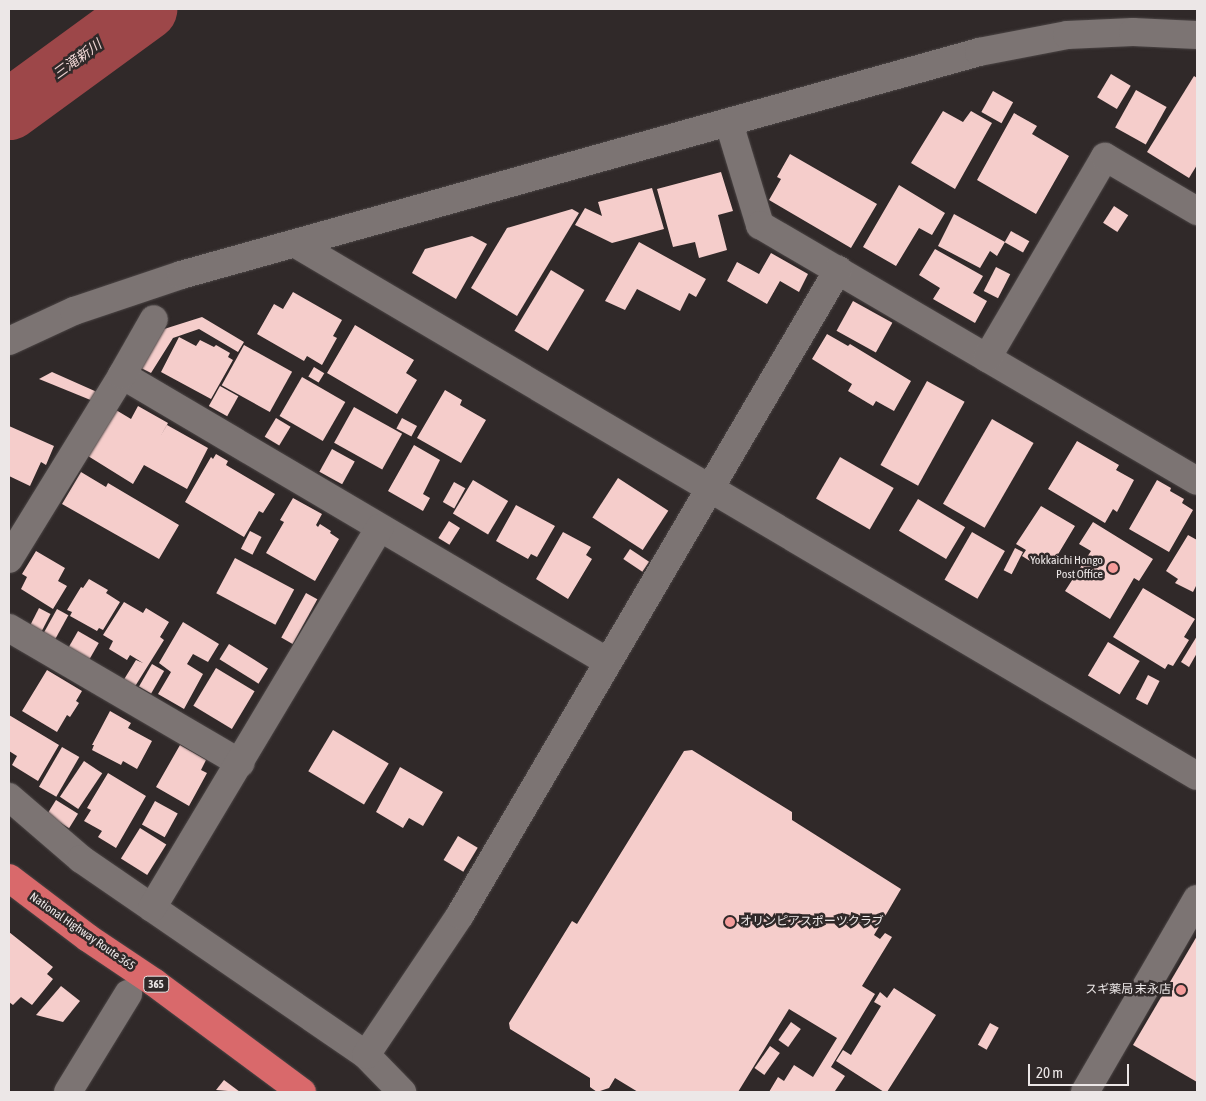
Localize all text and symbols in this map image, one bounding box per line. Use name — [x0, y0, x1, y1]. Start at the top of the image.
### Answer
water label: 三滝新川 — [49, 36, 105, 82]
place label: Yokkaichi Hongo Post Office — [1030, 554, 1103, 582]
marker: Yokkaichi Hongo Post Office — [1107, 562, 1119, 574]
street label: National Highway Route 365 — [26, 890, 138, 974]
place label: オリンピアスポーツクラブ — [740, 915, 884, 929]
marker: オリンピアスポーツクラブ — [724, 916, 736, 928]
road number: 365 — [142, 976, 170, 992]
place label: スギ薬局 末永店 — [1085, 983, 1171, 997]
marker: スギ薬局 末永店 — [1175, 984, 1187, 996]
scale bar — [1031, 1054, 1132, 1086]
text: 20 m — [1036, 1064, 1063, 1081]

